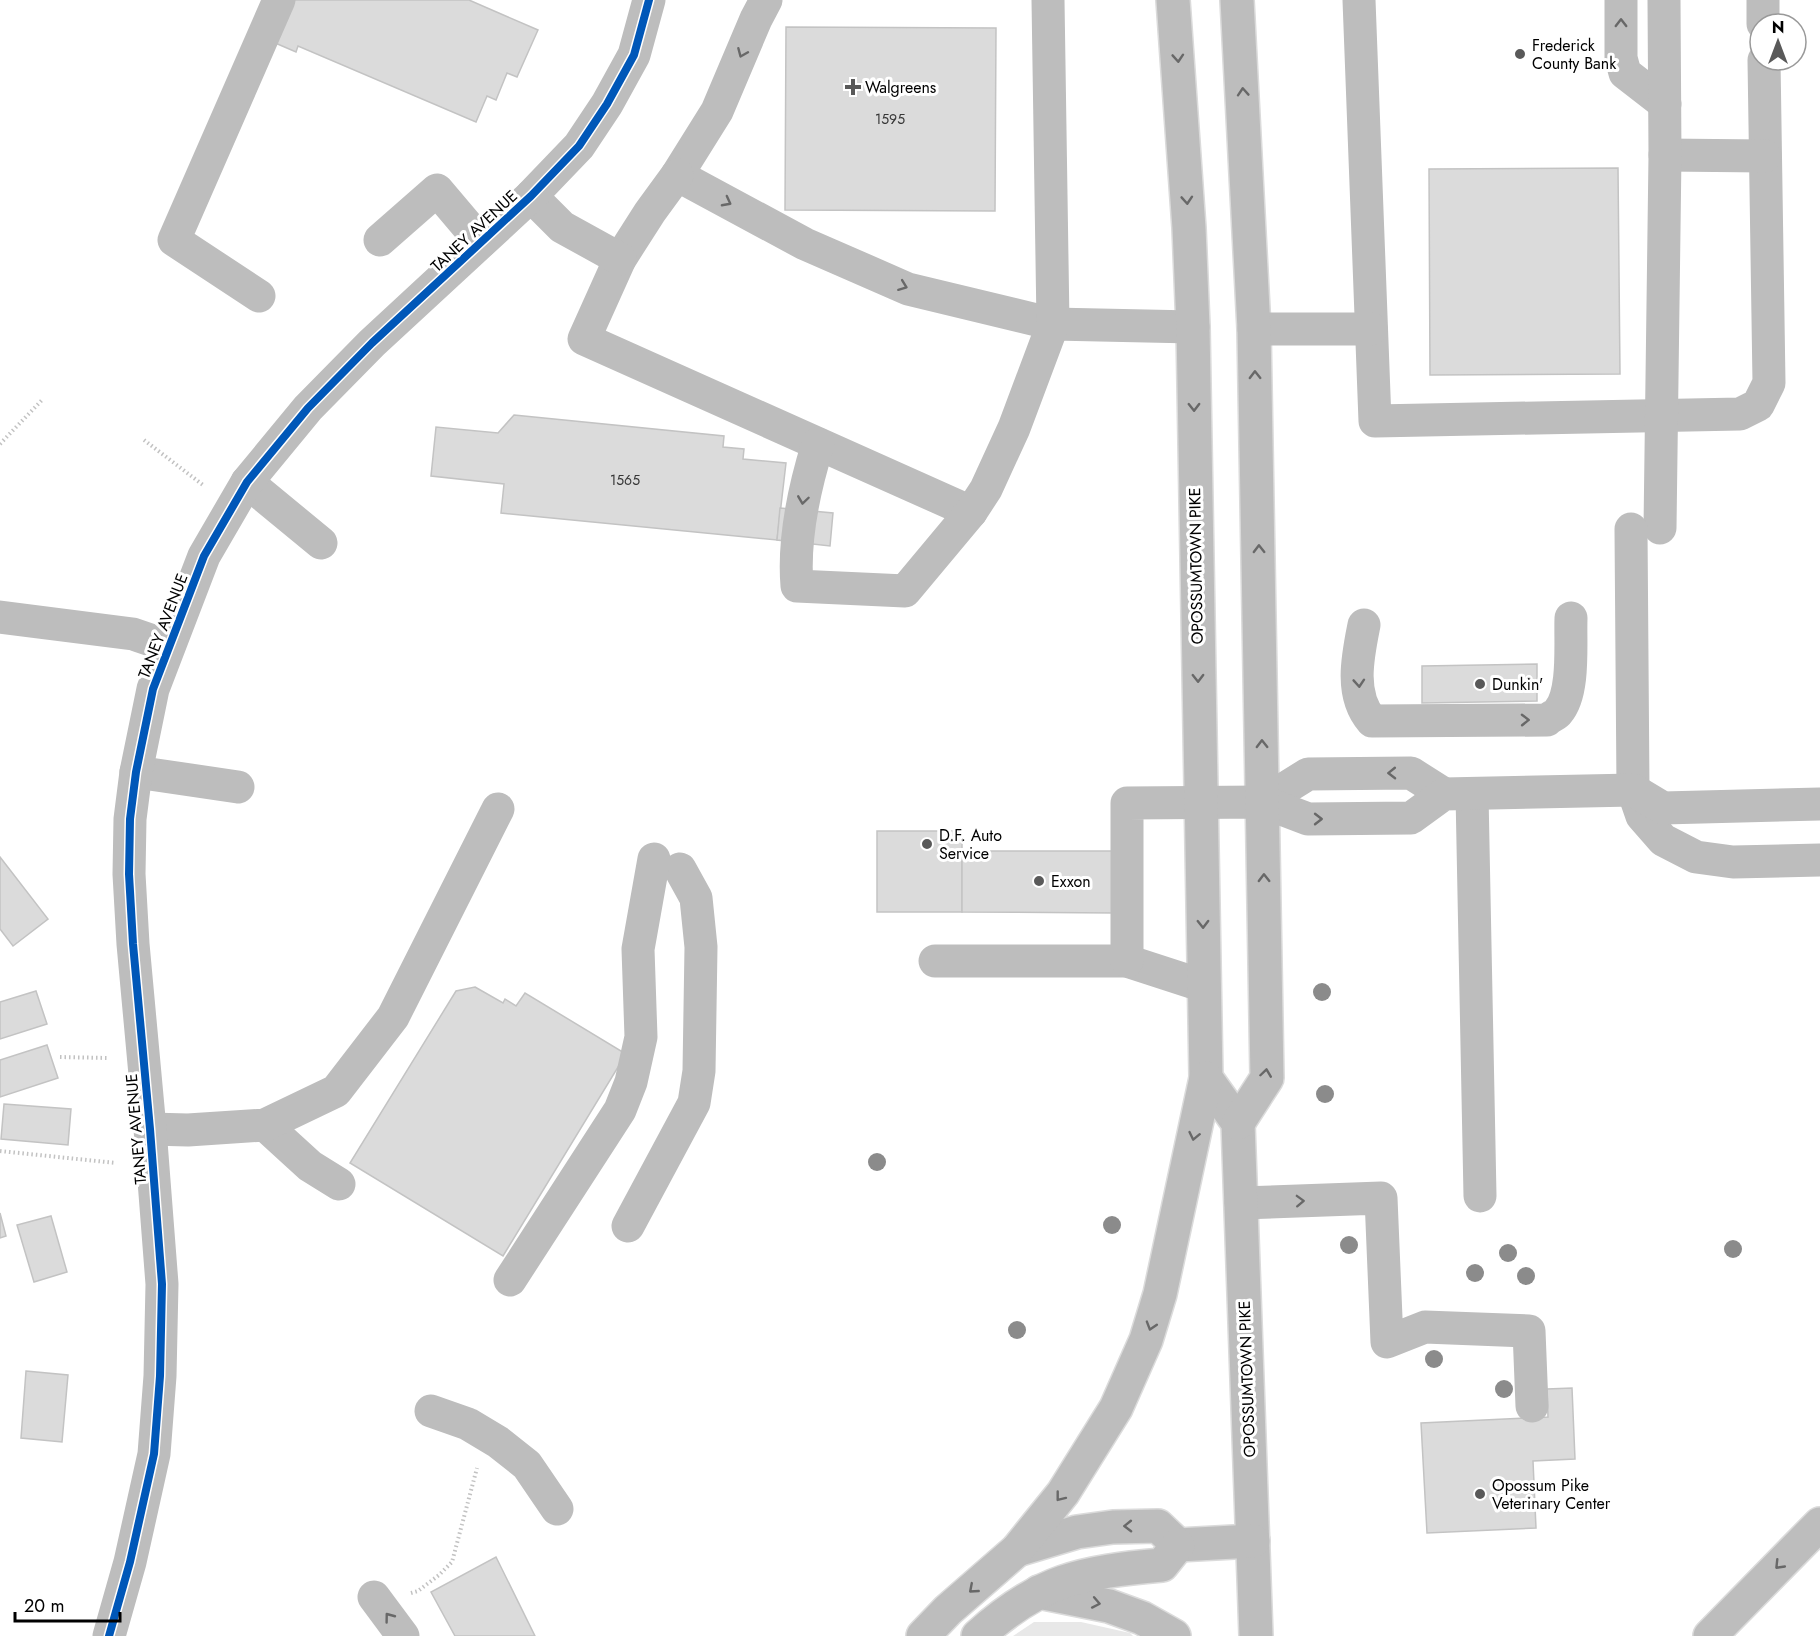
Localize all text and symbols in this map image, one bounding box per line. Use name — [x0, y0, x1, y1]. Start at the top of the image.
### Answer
north arrow — [1748, 12, 1808, 72]
text: N — [1772, 16, 1784, 39]
one-way arrow — [1615, 19, 1627, 28]
place label: Frederick County Bank — [1532, 34, 1617, 75]
one-way arrow — [737, 47, 749, 58]
marker: Frederick County Bank — [1513, 47, 1527, 61]
one-way arrow — [1171, 54, 1184, 63]
place label: Walgreens — [865, 76, 936, 99]
marker: Walgreens — [846, 80, 860, 94]
one-way arrow — [1237, 88, 1250, 97]
house number: 1595 — [875, 109, 905, 129]
street label: TANEY AVENUE — [426, 185, 522, 277]
one-way arrow — [721, 195, 731, 206]
one-way arrow — [1180, 195, 1193, 204]
one-way arrow — [897, 279, 908, 291]
one-way arrow — [1249, 371, 1262, 380]
one-way arrow — [1188, 402, 1200, 411]
house number: 1565 — [610, 470, 640, 490]
street label: OPOSSUMTOWN PIKE — [1183, 487, 1209, 645]
one-way arrow — [798, 496, 810, 505]
one-way arrow — [1253, 544, 1265, 553]
street label: TANEY AVENUE — [132, 570, 194, 682]
place label: Dunkin' — [1492, 673, 1543, 696]
one-way arrow — [1192, 674, 1205, 683]
marker: Dunkin' — [1473, 677, 1487, 691]
one-way arrow — [1352, 678, 1365, 687]
one-way arrow — [1521, 714, 1530, 726]
one-way arrow — [1256, 739, 1268, 748]
one-way arrow — [1387, 767, 1396, 779]
one-way arrow — [1314, 813, 1323, 825]
place label: D.F. Auto Service — [939, 824, 1002, 865]
marker: D.F. Auto Service — [920, 837, 934, 851]
place label: Exxon — [1051, 870, 1091, 893]
marker: Exxon — [1032, 874, 1046, 888]
one-way arrow — [1258, 874, 1270, 883]
one-way arrow — [1197, 920, 1209, 929]
one-way arrow — [1259, 1068, 1271, 1078]
street label: TANEY AVENUE — [120, 1073, 152, 1185]
one-way arrow — [1188, 1130, 1201, 1140]
one-way arrow — [1295, 1195, 1304, 1208]
street label: OPOSSUMTOWN PIKE — [1233, 1300, 1261, 1458]
one-way arrow — [1146, 1320, 1158, 1331]
place label: Opossum Pike Veterinary Center — [1492, 1474, 1611, 1515]
marker: Opossum Pike Veterinary Center — [1473, 1487, 1487, 1501]
one-way arrow — [1056, 1490, 1067, 1501]
one-way arrow — [1123, 1520, 1132, 1533]
one-way arrow — [1775, 1559, 1786, 1569]
one-way arrow — [969, 1582, 980, 1593]
scale bar — [15, 1585, 120, 1623]
text: 20 m — [24, 1593, 64, 1619]
one-way arrow — [1091, 1596, 1101, 1609]
one-way arrow — [385, 1612, 396, 1623]

